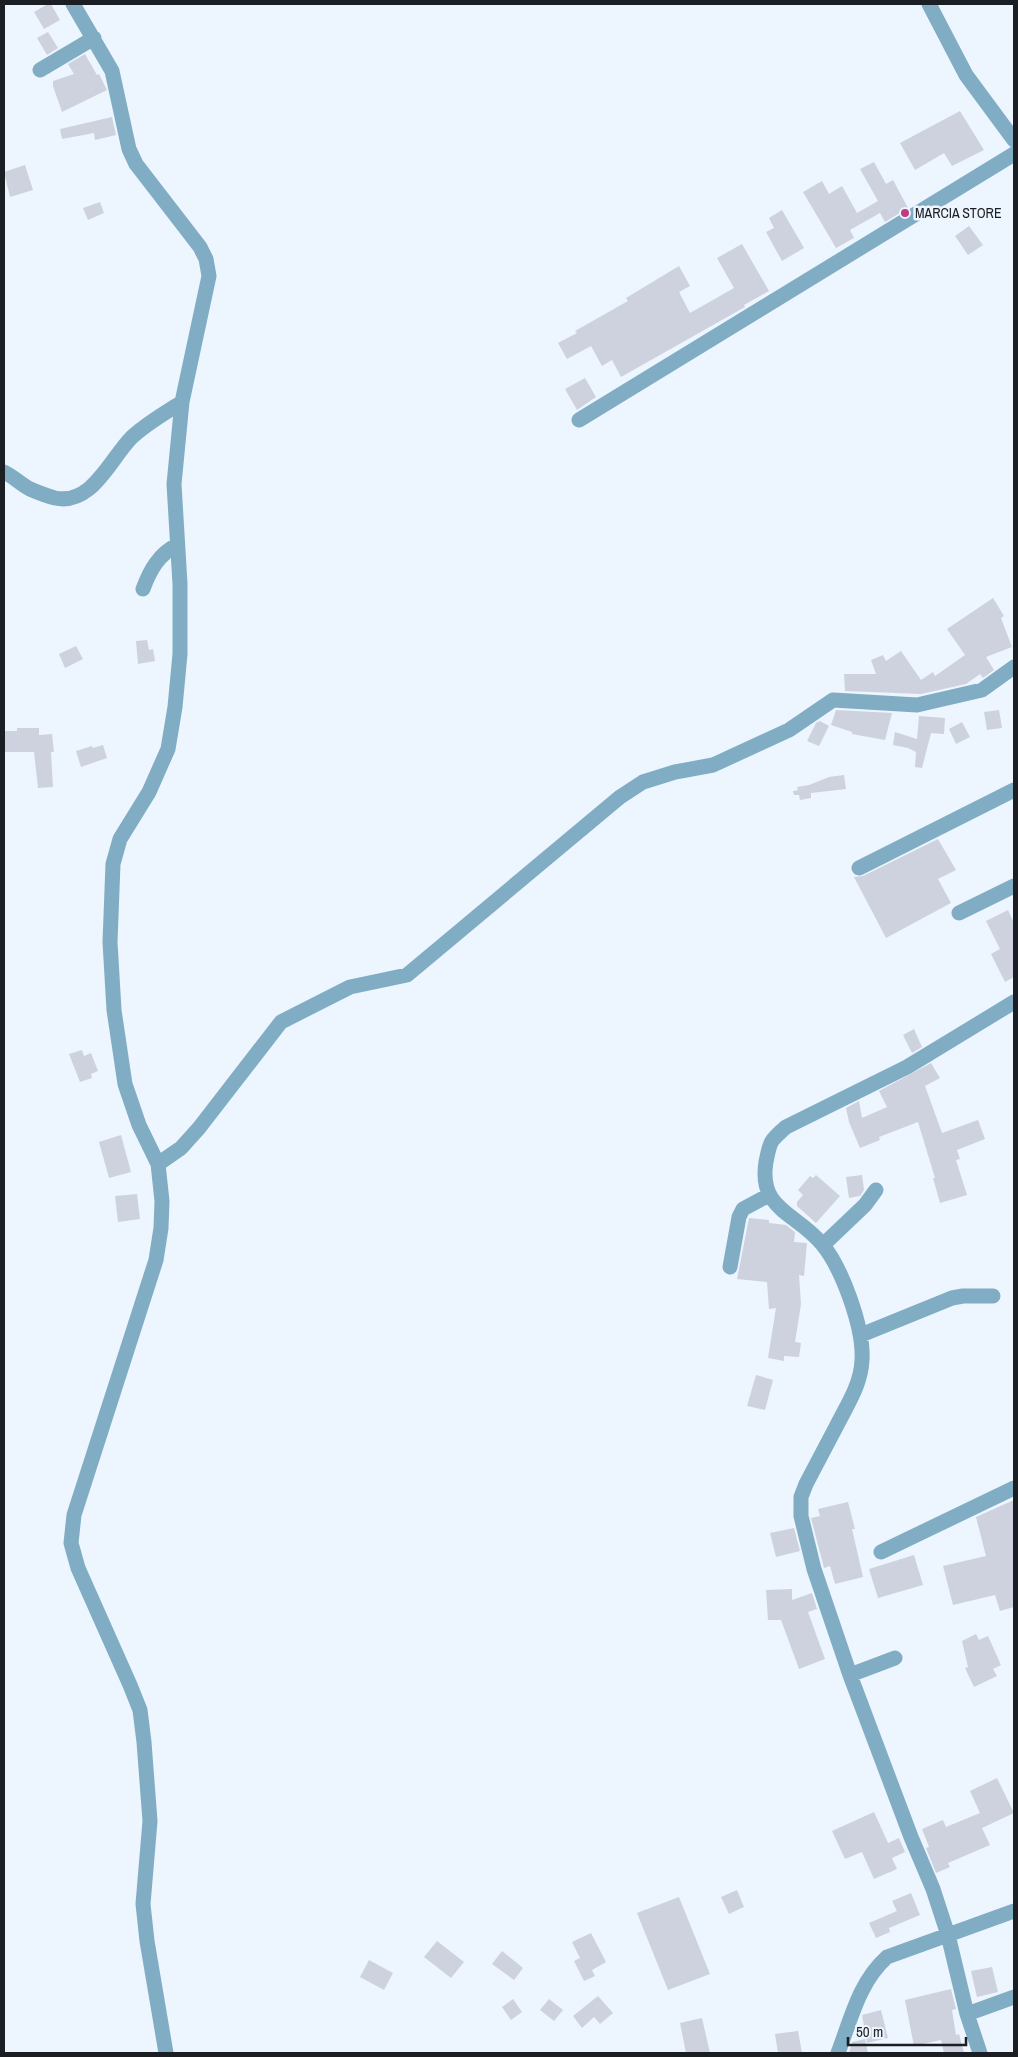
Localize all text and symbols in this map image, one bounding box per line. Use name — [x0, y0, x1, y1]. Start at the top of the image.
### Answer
place label: MARCIA STORE — [915, 204, 1002, 222]
marker: MARCIA STORE — [899, 207, 911, 219]
scale bar — [848, 2014, 966, 2046]
text: 50 m — [856, 2021, 883, 2042]

